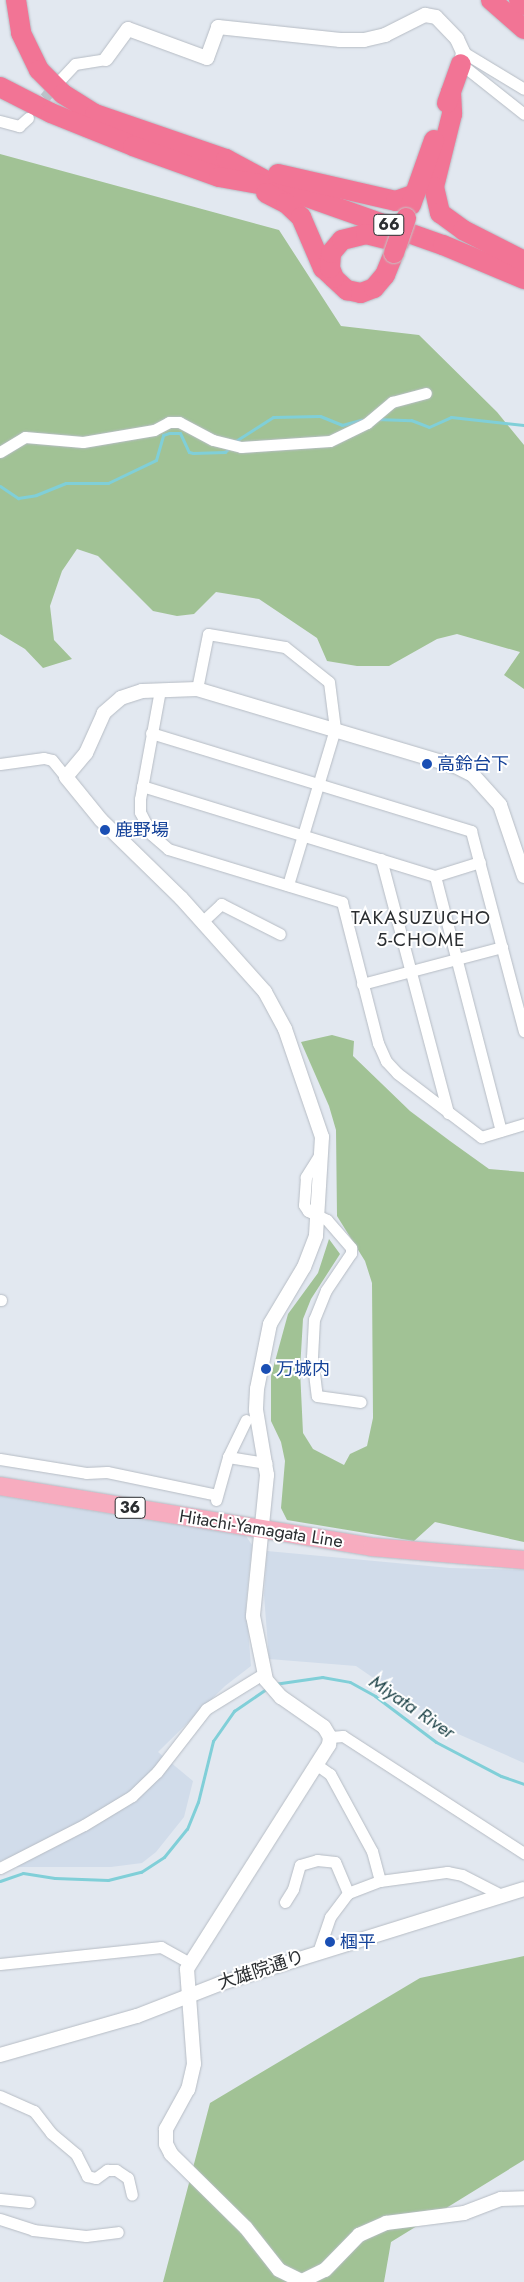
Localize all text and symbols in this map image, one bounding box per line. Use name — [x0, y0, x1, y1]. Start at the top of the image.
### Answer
road number: 66 — [373, 212, 405, 238]
place label: 高鈴台下 — [437, 753, 509, 775]
marker: 高鈴台下 — [421, 758, 433, 770]
place label: 鹿野場 — [115, 819, 169, 841]
marker: 鹿野場 — [99, 824, 111, 836]
district label: TAKASUZUCHO 5-CHOME — [350, 907, 492, 951]
place label: 万城内 — [276, 1358, 330, 1380]
marker: 万城内 — [260, 1363, 272, 1375]
road number: 36 — [114, 1495, 146, 1522]
street label: Hitachi-Yamagata Line — [178, 1505, 344, 1553]
water label: Miyata River — [365, 1670, 459, 1744]
place label: 椢平 — [340, 1931, 376, 1953]
marker: 椢平 — [324, 1936, 336, 1948]
street label: 大雄院通り — [215, 1946, 307, 1994]

